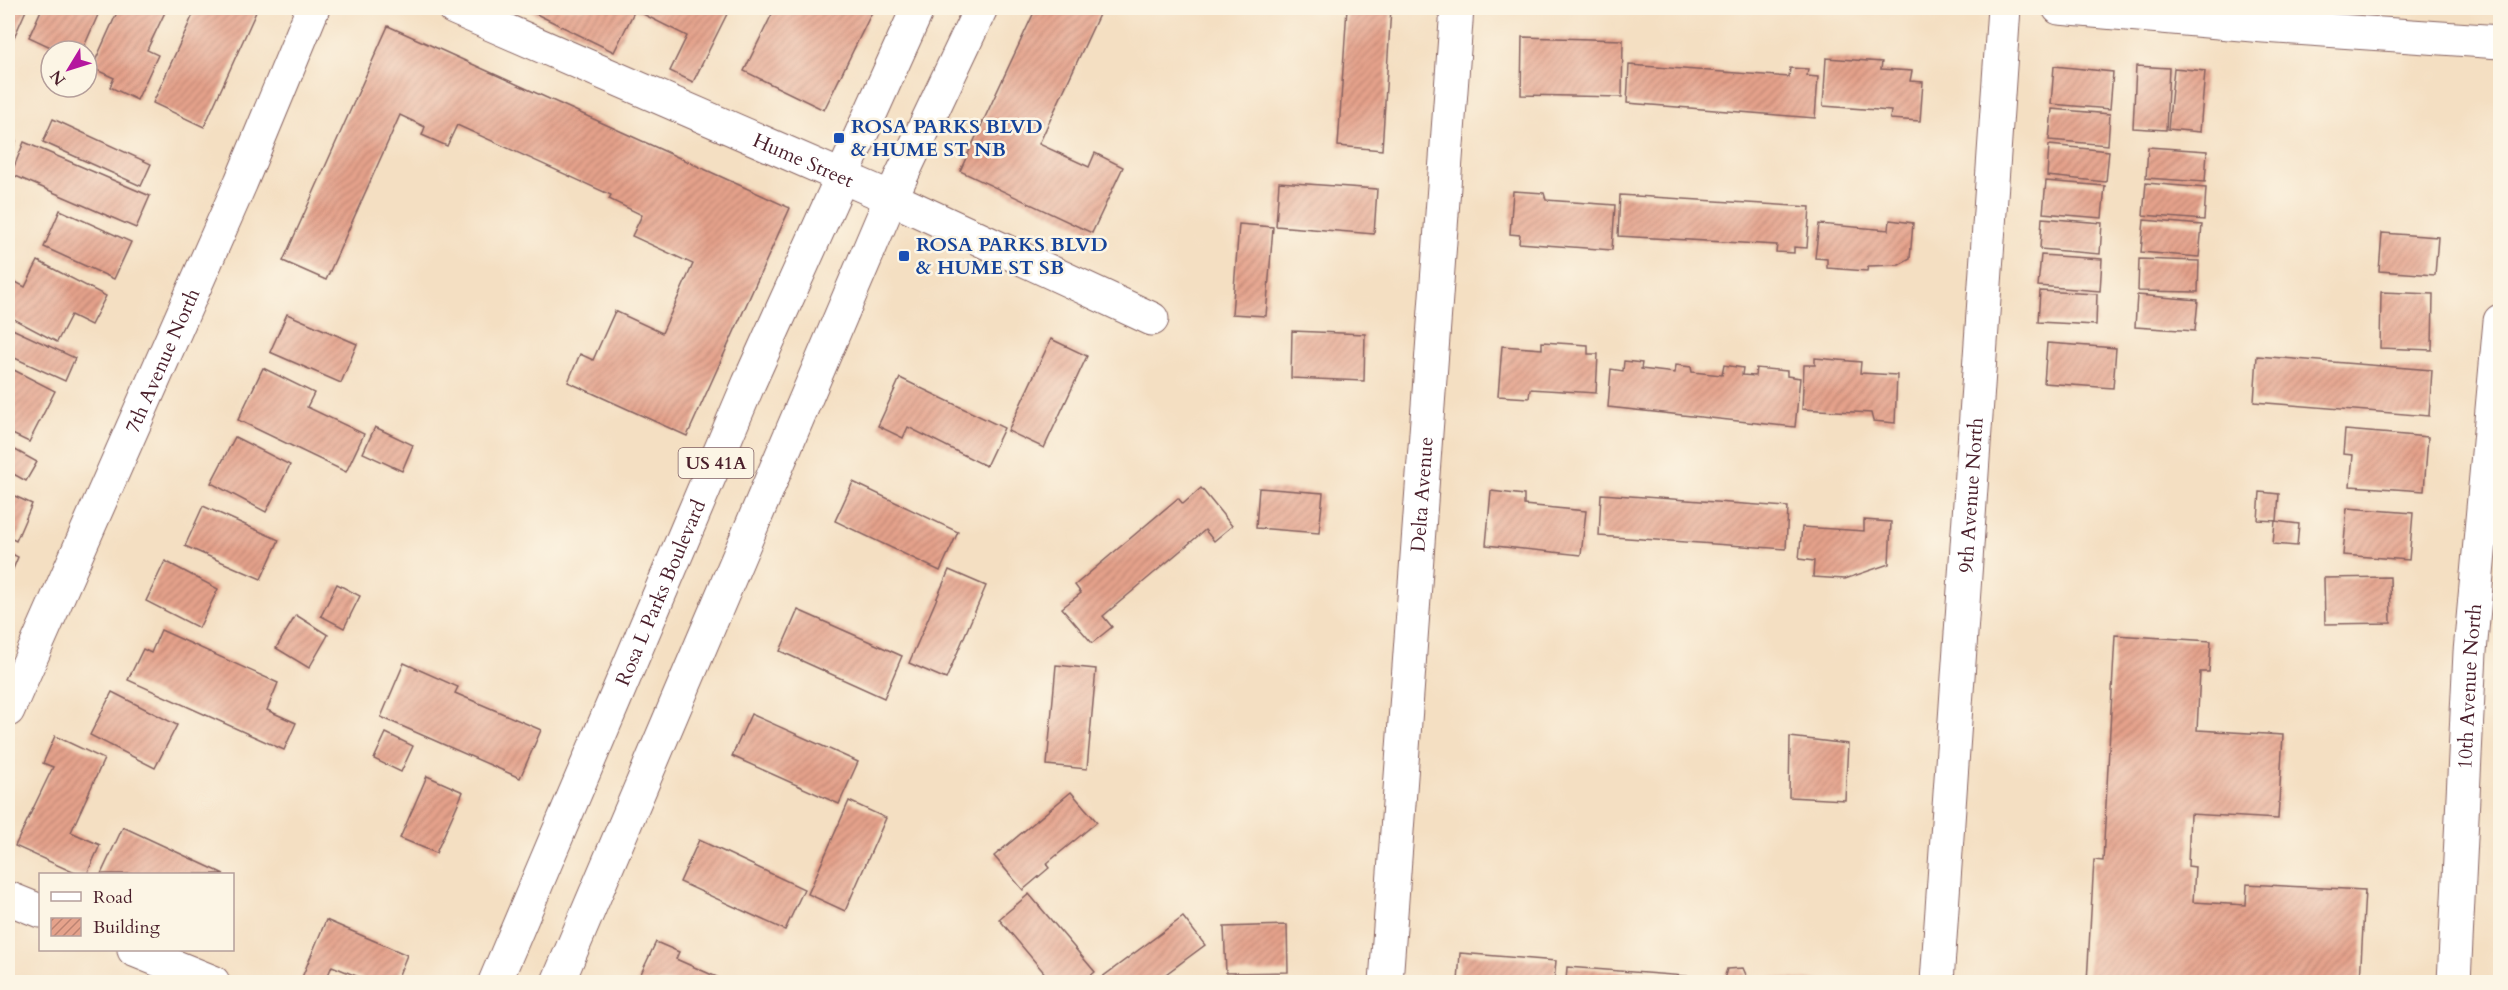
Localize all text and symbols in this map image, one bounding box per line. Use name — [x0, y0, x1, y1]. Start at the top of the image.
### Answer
north arrow — [39, 39, 99, 99]
text: N — [45, 65, 71, 90]
place label: ROSA PARKS BLVD & HUME ST NB — [851, 113, 1043, 163]
street label: Hume Street — [749, 127, 858, 194]
marker: ROSA PARKS BLVD & HUME ST NB — [832, 131, 846, 145]
place label: ROSA PARKS BLVD & HUME ST SB — [916, 231, 1108, 281]
marker: ROSA PARKS BLVD & HUME ST SB — [897, 249, 911, 263]
street label: 7th Avenue North — [119, 284, 206, 437]
street label: 9th Avenue North — [1952, 417, 1990, 574]
street label: Delta Avenue — [1404, 436, 1440, 553]
road number: US 41A — [678, 448, 754, 478]
street label: Rosa L Parks Boulevard — [609, 495, 712, 690]
street label: 10th Avenue North — [2451, 602, 2488, 770]
legend — [39, 873, 234, 951]
text: Road — [93, 885, 133, 910]
text: Building — [93, 915, 161, 940]

